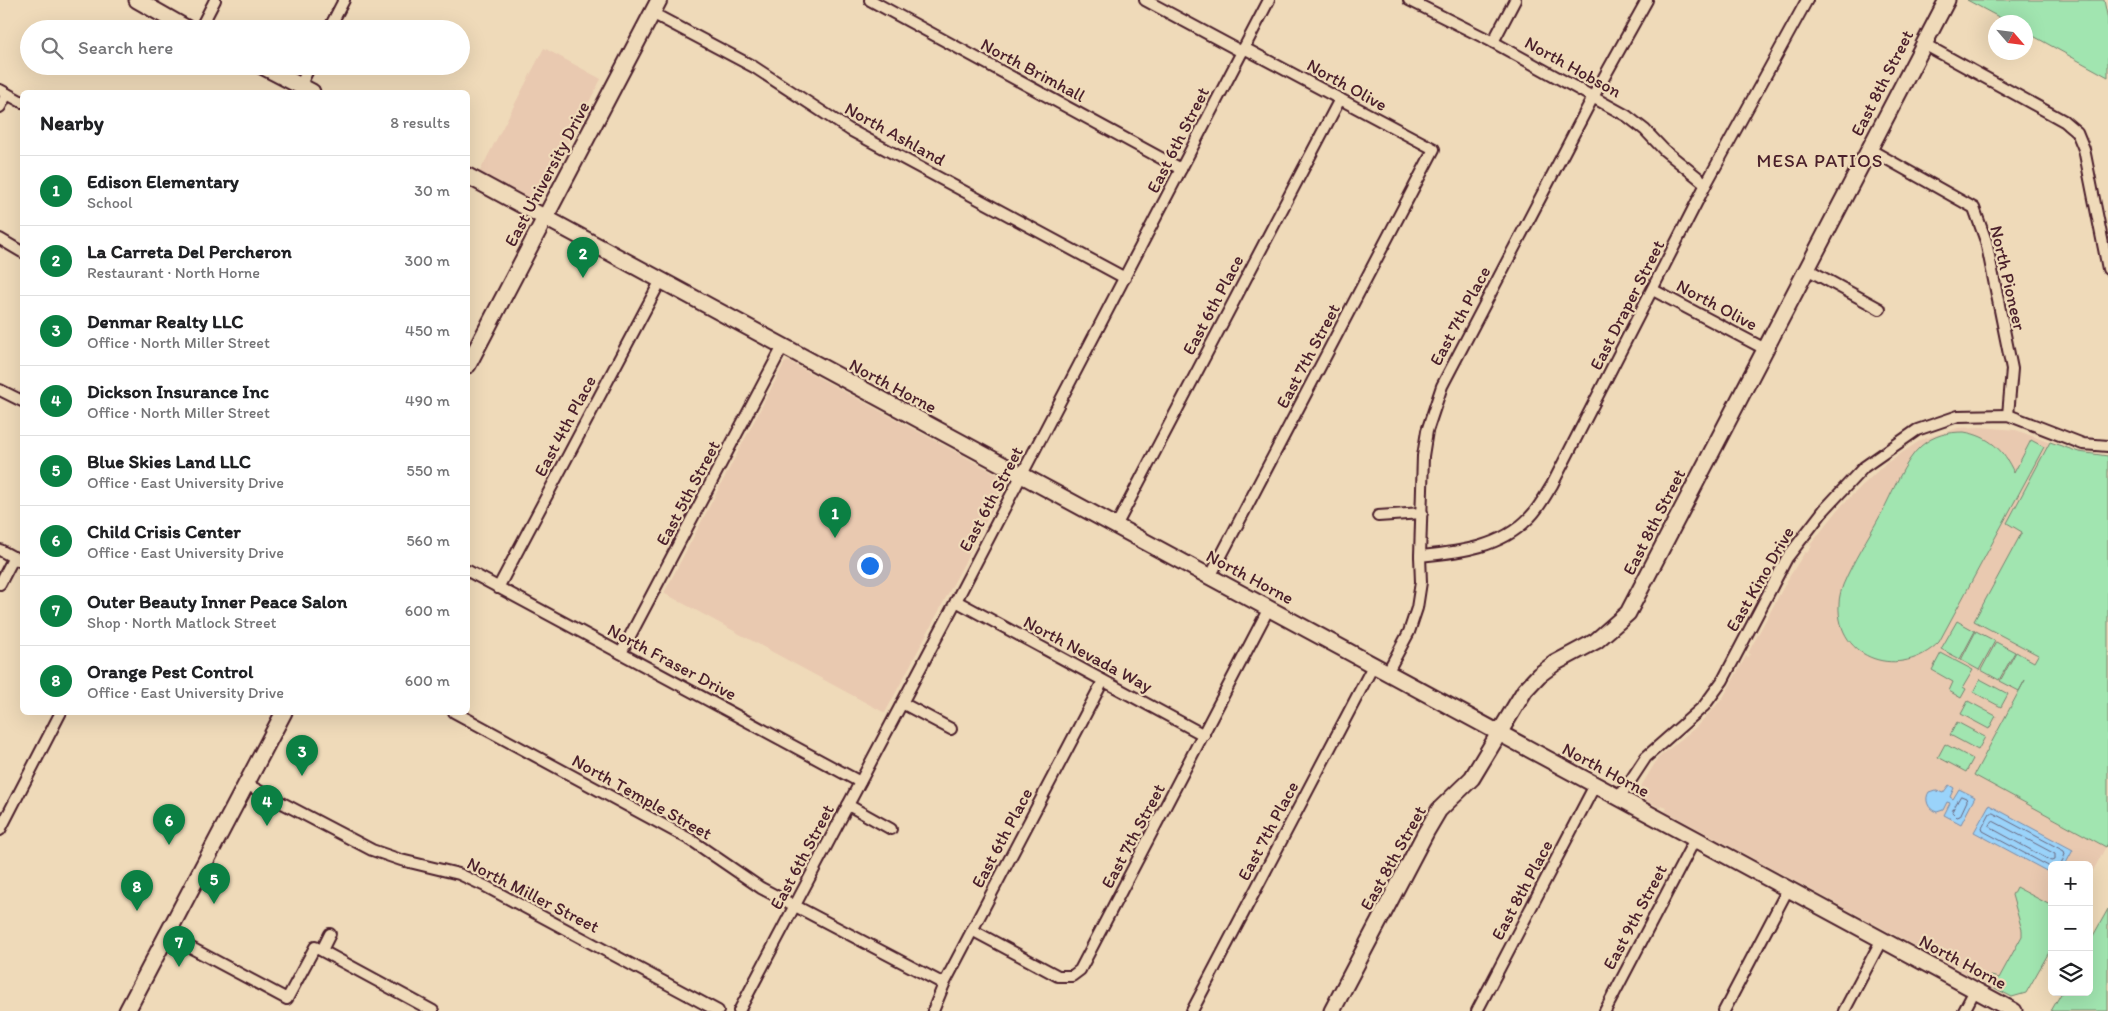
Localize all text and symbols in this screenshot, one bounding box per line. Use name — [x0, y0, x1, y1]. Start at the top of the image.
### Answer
north arrow — [1988, 15, 2033, 60]
search box — [20, 20, 470, 75]
street label: East 8th Street — [1846, 26, 1918, 140]
street label: North Hobson — [1521, 31, 1625, 103]
street label: North Brimhall — [977, 33, 1089, 107]
icon: search — [38, 34, 66, 62]
text: Search here — [78, 36, 173, 59]
street label: North Olive — [1303, 54, 1391, 116]
street label: East 6th Street — [1142, 83, 1214, 197]
street label: North Ashland — [841, 97, 950, 171]
street label: East University Drive — [499, 98, 595, 250]
text: Nearby — [40, 110, 104, 135]
text: 8 results — [390, 113, 450, 132]
district label: MESA PATIOS — [1756, 149, 1884, 172]
text: Edison Elementary — [87, 170, 239, 193]
text: 1 — [52, 181, 60, 200]
text: 30 m — [414, 181, 450, 200]
text: School — [87, 193, 133, 212]
street label: North Pioneer — [1985, 223, 2031, 333]
street label: East Draper Street — [1585, 236, 1669, 374]
pin: 2 — [567, 237, 599, 278]
text: La Carreta Del Percheron — [87, 240, 292, 263]
text: 2 — [52, 251, 60, 270]
text: 300 m — [405, 251, 450, 270]
street label: East 6th Place — [1177, 251, 1249, 359]
text: Restaurant · North Horne — [87, 263, 260, 282]
street label: East 7th Place — [1425, 263, 1495, 369]
street label: North Olive — [1673, 275, 1761, 335]
street label: East 7th Street — [1271, 300, 1345, 412]
text: Denmar Realty LLC — [87, 310, 244, 333]
text: 3 — [52, 321, 60, 340]
text: 450 m — [405, 321, 450, 340]
text: Office · North Miller Street — [87, 333, 270, 352]
street label: North Horne — [846, 354, 940, 418]
street label: East 4th Place — [529, 372, 601, 480]
text: Dickson Insurance Inc — [87, 380, 269, 403]
text: 4 — [51, 391, 61, 410]
text: 490 m — [405, 391, 450, 410]
text: Office · North Miller Street — [87, 403, 270, 422]
street label: East 5th Street — [651, 436, 725, 549]
street label: East 6th Street — [954, 442, 1028, 555]
text: Blue Skies Land LLC — [87, 450, 251, 473]
text: 5 — [52, 461, 60, 480]
text: 550 m — [406, 461, 450, 480]
street label: East 8th Street — [1618, 465, 1690, 579]
text: Office · East University Drive — [87, 473, 284, 492]
pin: 1 — [819, 497, 851, 538]
text: Child Crisis Center — [87, 520, 241, 543]
street label: East Kino Drive — [1721, 523, 1799, 635]
text: 6 — [52, 531, 60, 550]
text: 560 m — [406, 531, 450, 550]
text: Office · East University Drive — [87, 543, 284, 562]
street label: North Horne — [1203, 545, 1297, 609]
your location — [857, 553, 883, 579]
text: Outer Beauty Inner Peace Salon — [87, 590, 347, 613]
text: 7 — [52, 601, 60, 620]
text: 600 m — [405, 601, 450, 620]
street label: North Nevada Way — [1020, 611, 1157, 698]
text: Shop · North Matlock Street — [87, 613, 277, 632]
street label: North Fraser Drive — [604, 619, 740, 705]
text: Orange Pest Control — [87, 660, 253, 683]
text: 8 — [52, 671, 60, 690]
text: 600 m — [405, 671, 450, 690]
text: Office · East University Drive — [87, 683, 284, 702]
pin: 3 — [286, 735, 318, 776]
street label: North Horne — [1559, 738, 1653, 802]
street label: North Temple Street — [568, 749, 716, 845]
street label: East 7th Place — [1233, 778, 1303, 884]
street label: East 7th Street — [1096, 780, 1170, 892]
street label: East 6th Place — [966, 784, 1038, 892]
pin: 4 — [251, 785, 283, 826]
street label: East 6th Street — [765, 800, 839, 913]
street label: East 8th Street — [1355, 802, 1431, 914]
pin: 6 — [153, 804, 185, 845]
street label: East 8th Place — [1486, 836, 1558, 944]
street label: North Miller Street — [463, 852, 603, 938]
street label: East 9th Street — [1598, 860, 1672, 973]
map controls — [2048, 861, 2093, 996]
button: + — [2048, 861, 2093, 906]
pin: 5 — [198, 863, 230, 904]
pin: 8 — [121, 870, 153, 911]
button: − — [2048, 906, 2093, 951]
pin: 7 — [163, 926, 195, 967]
street label: North Horne — [1916, 930, 2010, 994]
button: layers — [2048, 951, 2093, 996]

